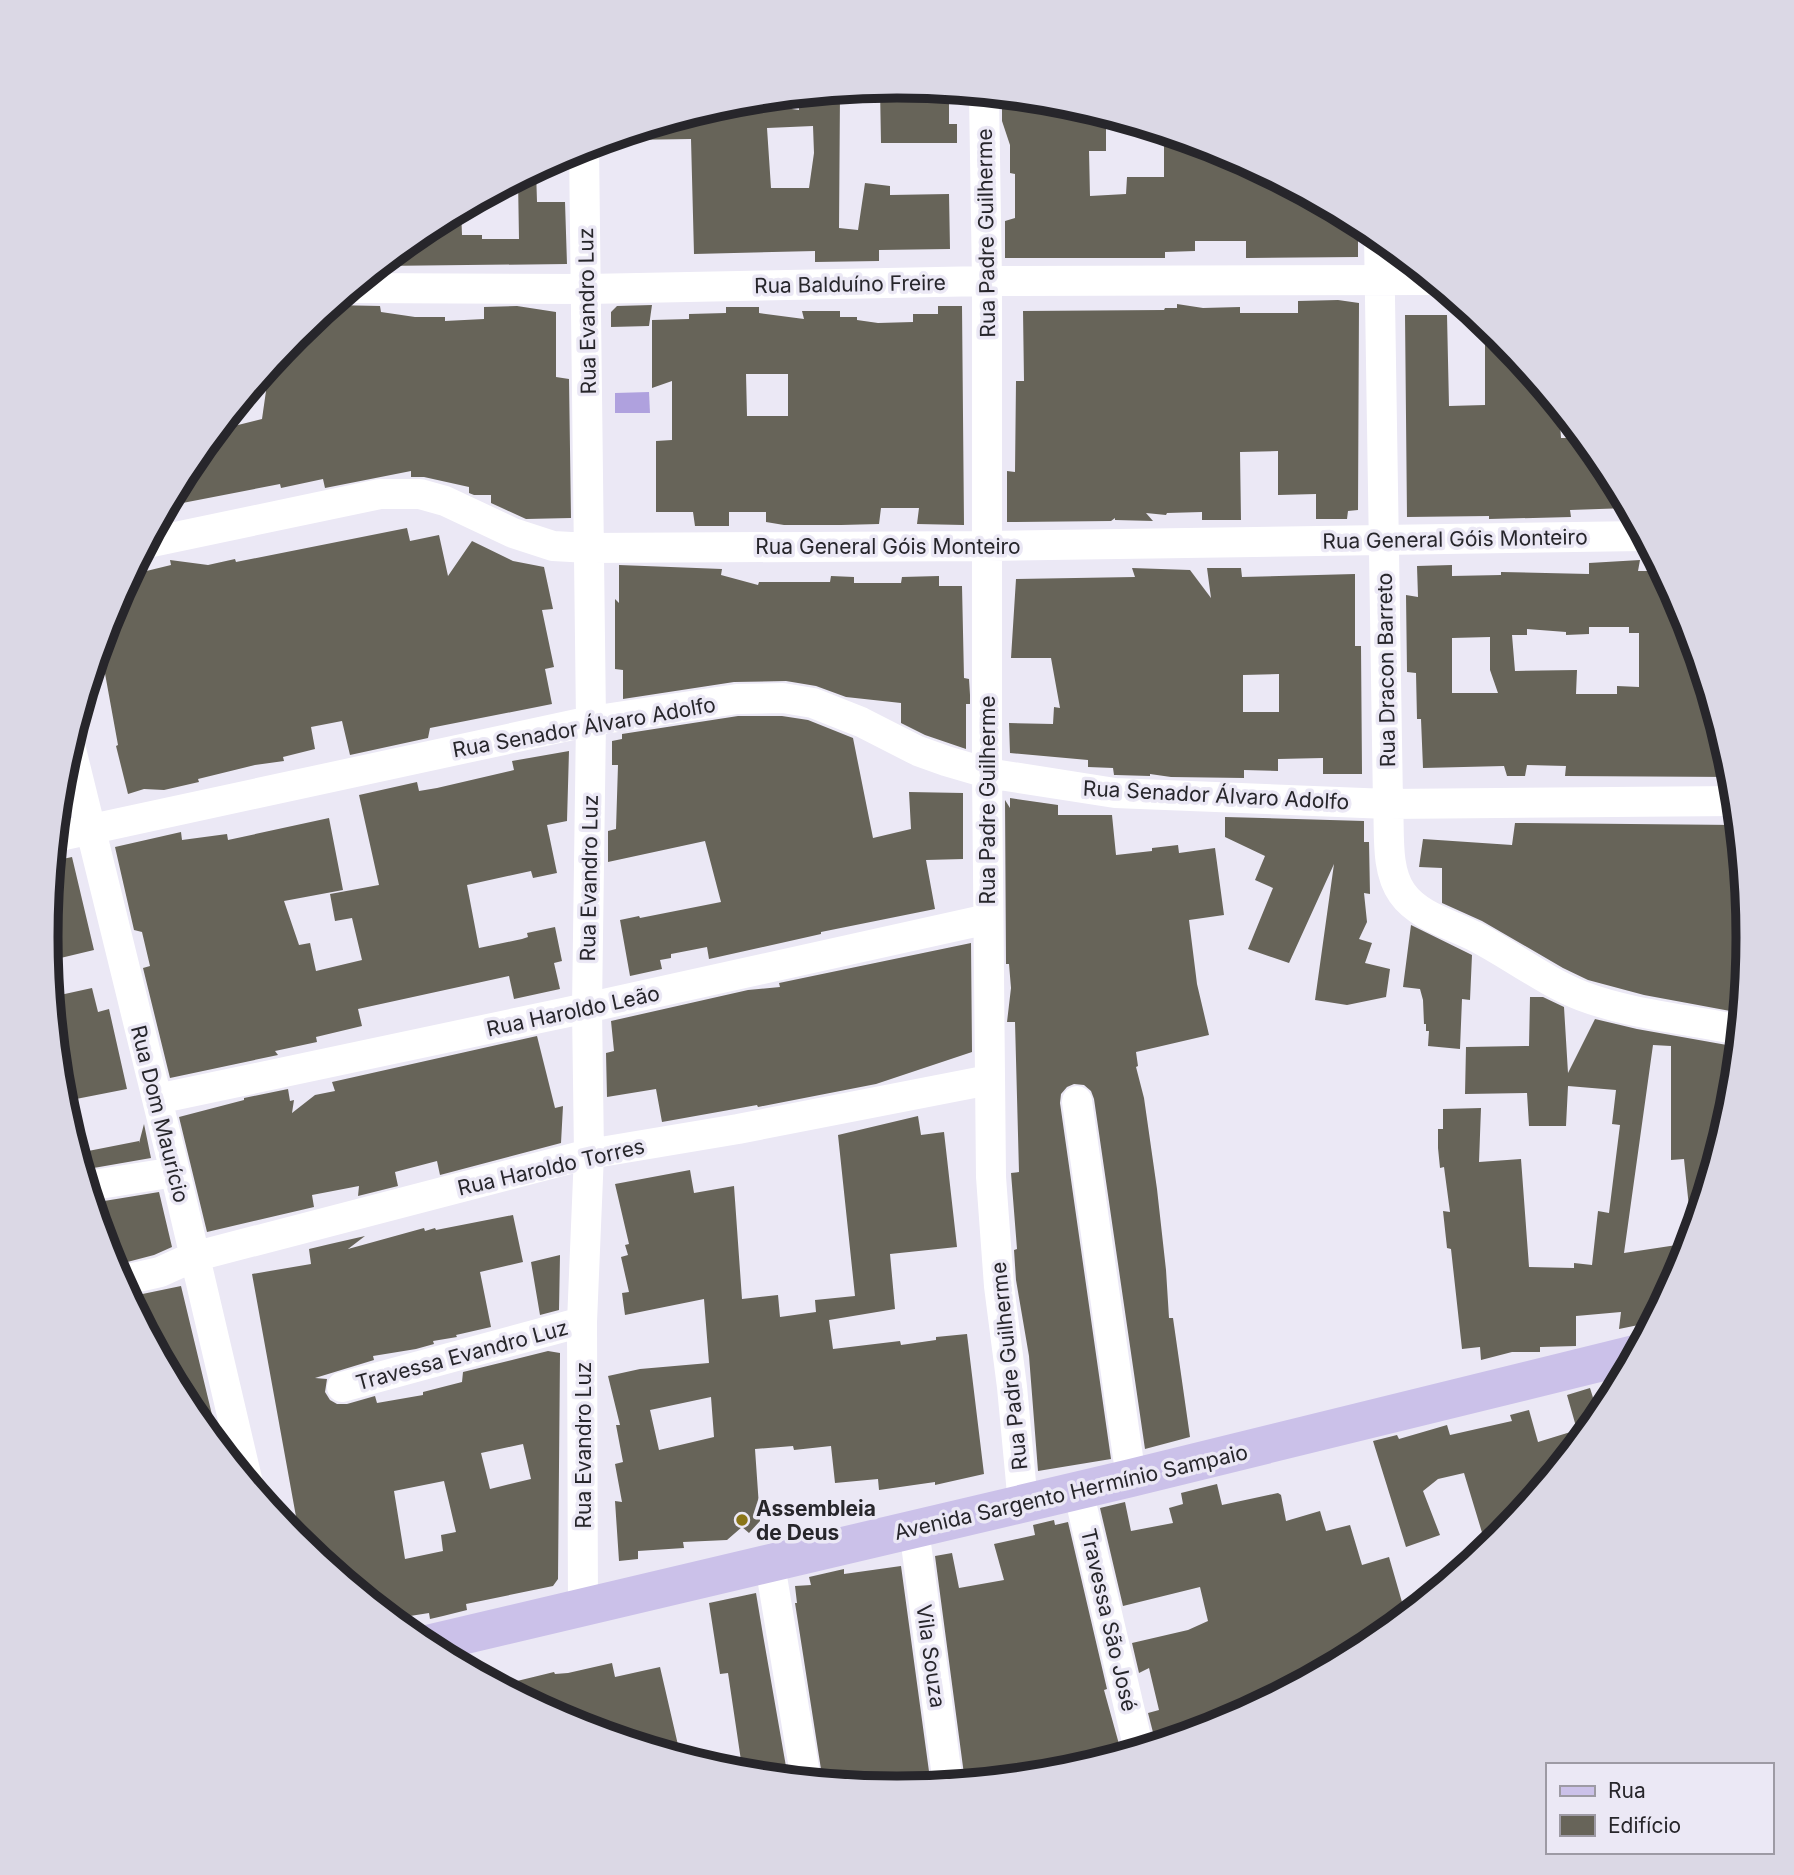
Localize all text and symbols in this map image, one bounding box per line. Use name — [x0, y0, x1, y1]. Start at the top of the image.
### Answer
street label: Rua Padre Guilherme — [972, 128, 1000, 338]
street label: Rua Evandro Luz — [573, 227, 601, 395]
street label: Rua Balduíno Freire — [754, 270, 946, 298]
street label: Rua General Góis Monteiro — [1322, 524, 1588, 554]
street label: Rua General Góis Monteiro — [755, 534, 1021, 559]
street label: Rua Dracon Barreto — [1372, 573, 1400, 767]
street label: Rua Senador Álvaro Adolfo — [450, 691, 718, 762]
street label: Rua Padre Guilherme — [975, 695, 1000, 905]
street label: Rua Senador Álvaro Adolfo — [1082, 775, 1350, 814]
street label: Rua Evandro Luz — [575, 794, 603, 962]
street label: Rua Haroldo Leão — [484, 980, 662, 1042]
street label: Rua Dom Maurício — [126, 1023, 194, 1205]
street label: Rua Haroldo Torres — [455, 1133, 647, 1201]
street label: Rua Padre Guilherme — [986, 1261, 1032, 1471]
street label: Travessa Evandro Luz — [353, 1315, 571, 1395]
street label: Rua Evandro Luz — [571, 1362, 596, 1528]
street label: Avenida Sargento Hermínio Sampaio — [892, 1439, 1250, 1545]
place label: Assembleia de Deus — [756, 1496, 876, 1545]
marker: Assembleia de Deus — [734, 1512, 750, 1528]
street label: Travessa São José — [1076, 1526, 1142, 1714]
street label: Vila Souza — [911, 1603, 951, 1709]
legend — [1546, 1763, 1773, 1854]
text: Rua — [1608, 1778, 1646, 1803]
text: Edifício — [1608, 1813, 1681, 1838]

